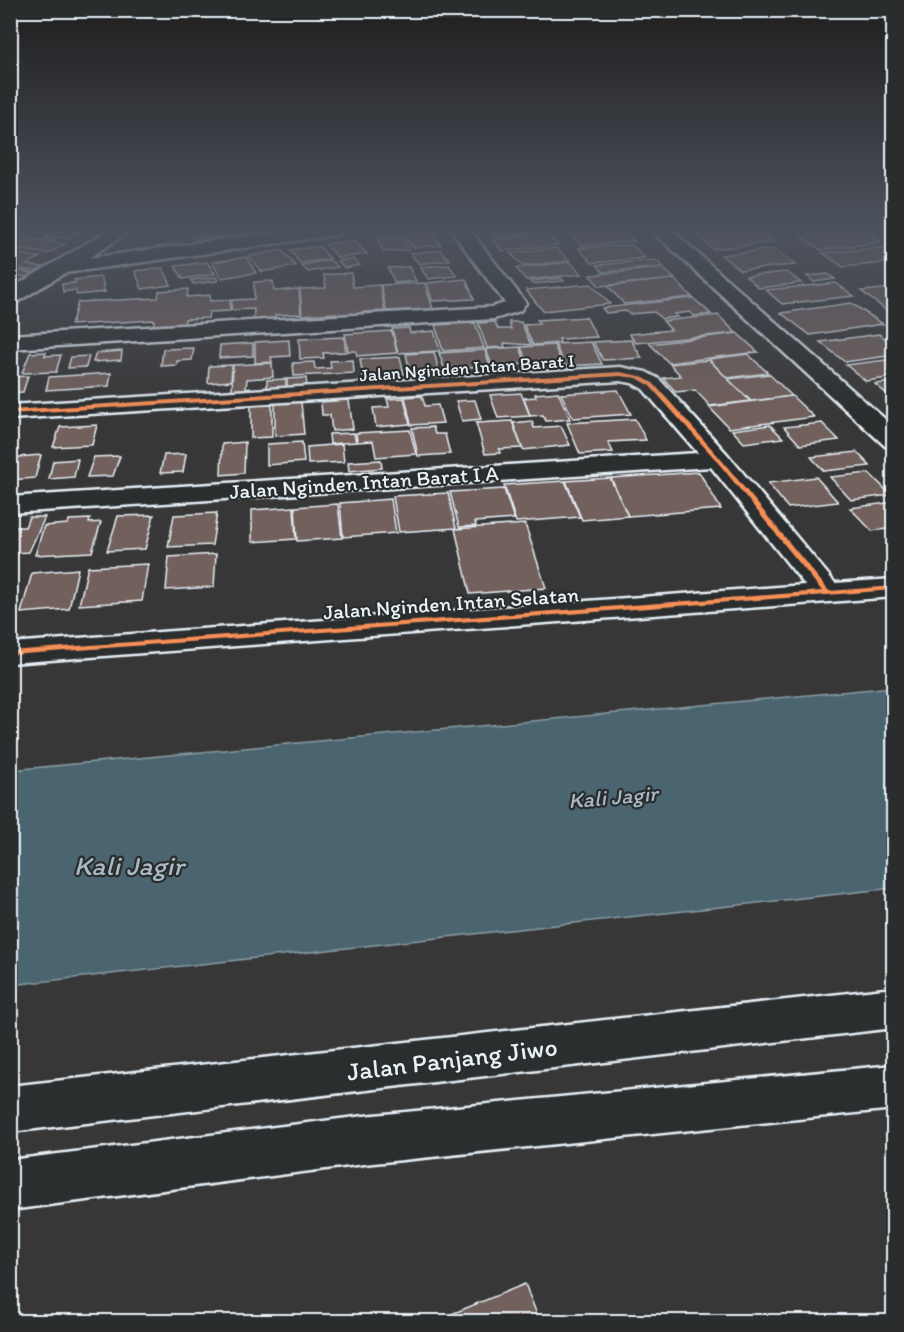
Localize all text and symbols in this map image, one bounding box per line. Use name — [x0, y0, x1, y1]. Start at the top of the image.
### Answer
street label: Jalan Nginden Intan Barat I — [359, 350, 575, 386]
street label: Jalan Nginden Intan Barat I A — [229, 460, 500, 504]
street label: Jalan Nginden Intan Selatan — [322, 582, 580, 624]
water label: Kali Jagir — [567, 779, 661, 814]
water label: Kali Jagir — [74, 849, 187, 882]
street label: Jalan Panjang Jiwo — [345, 1030, 559, 1088]

